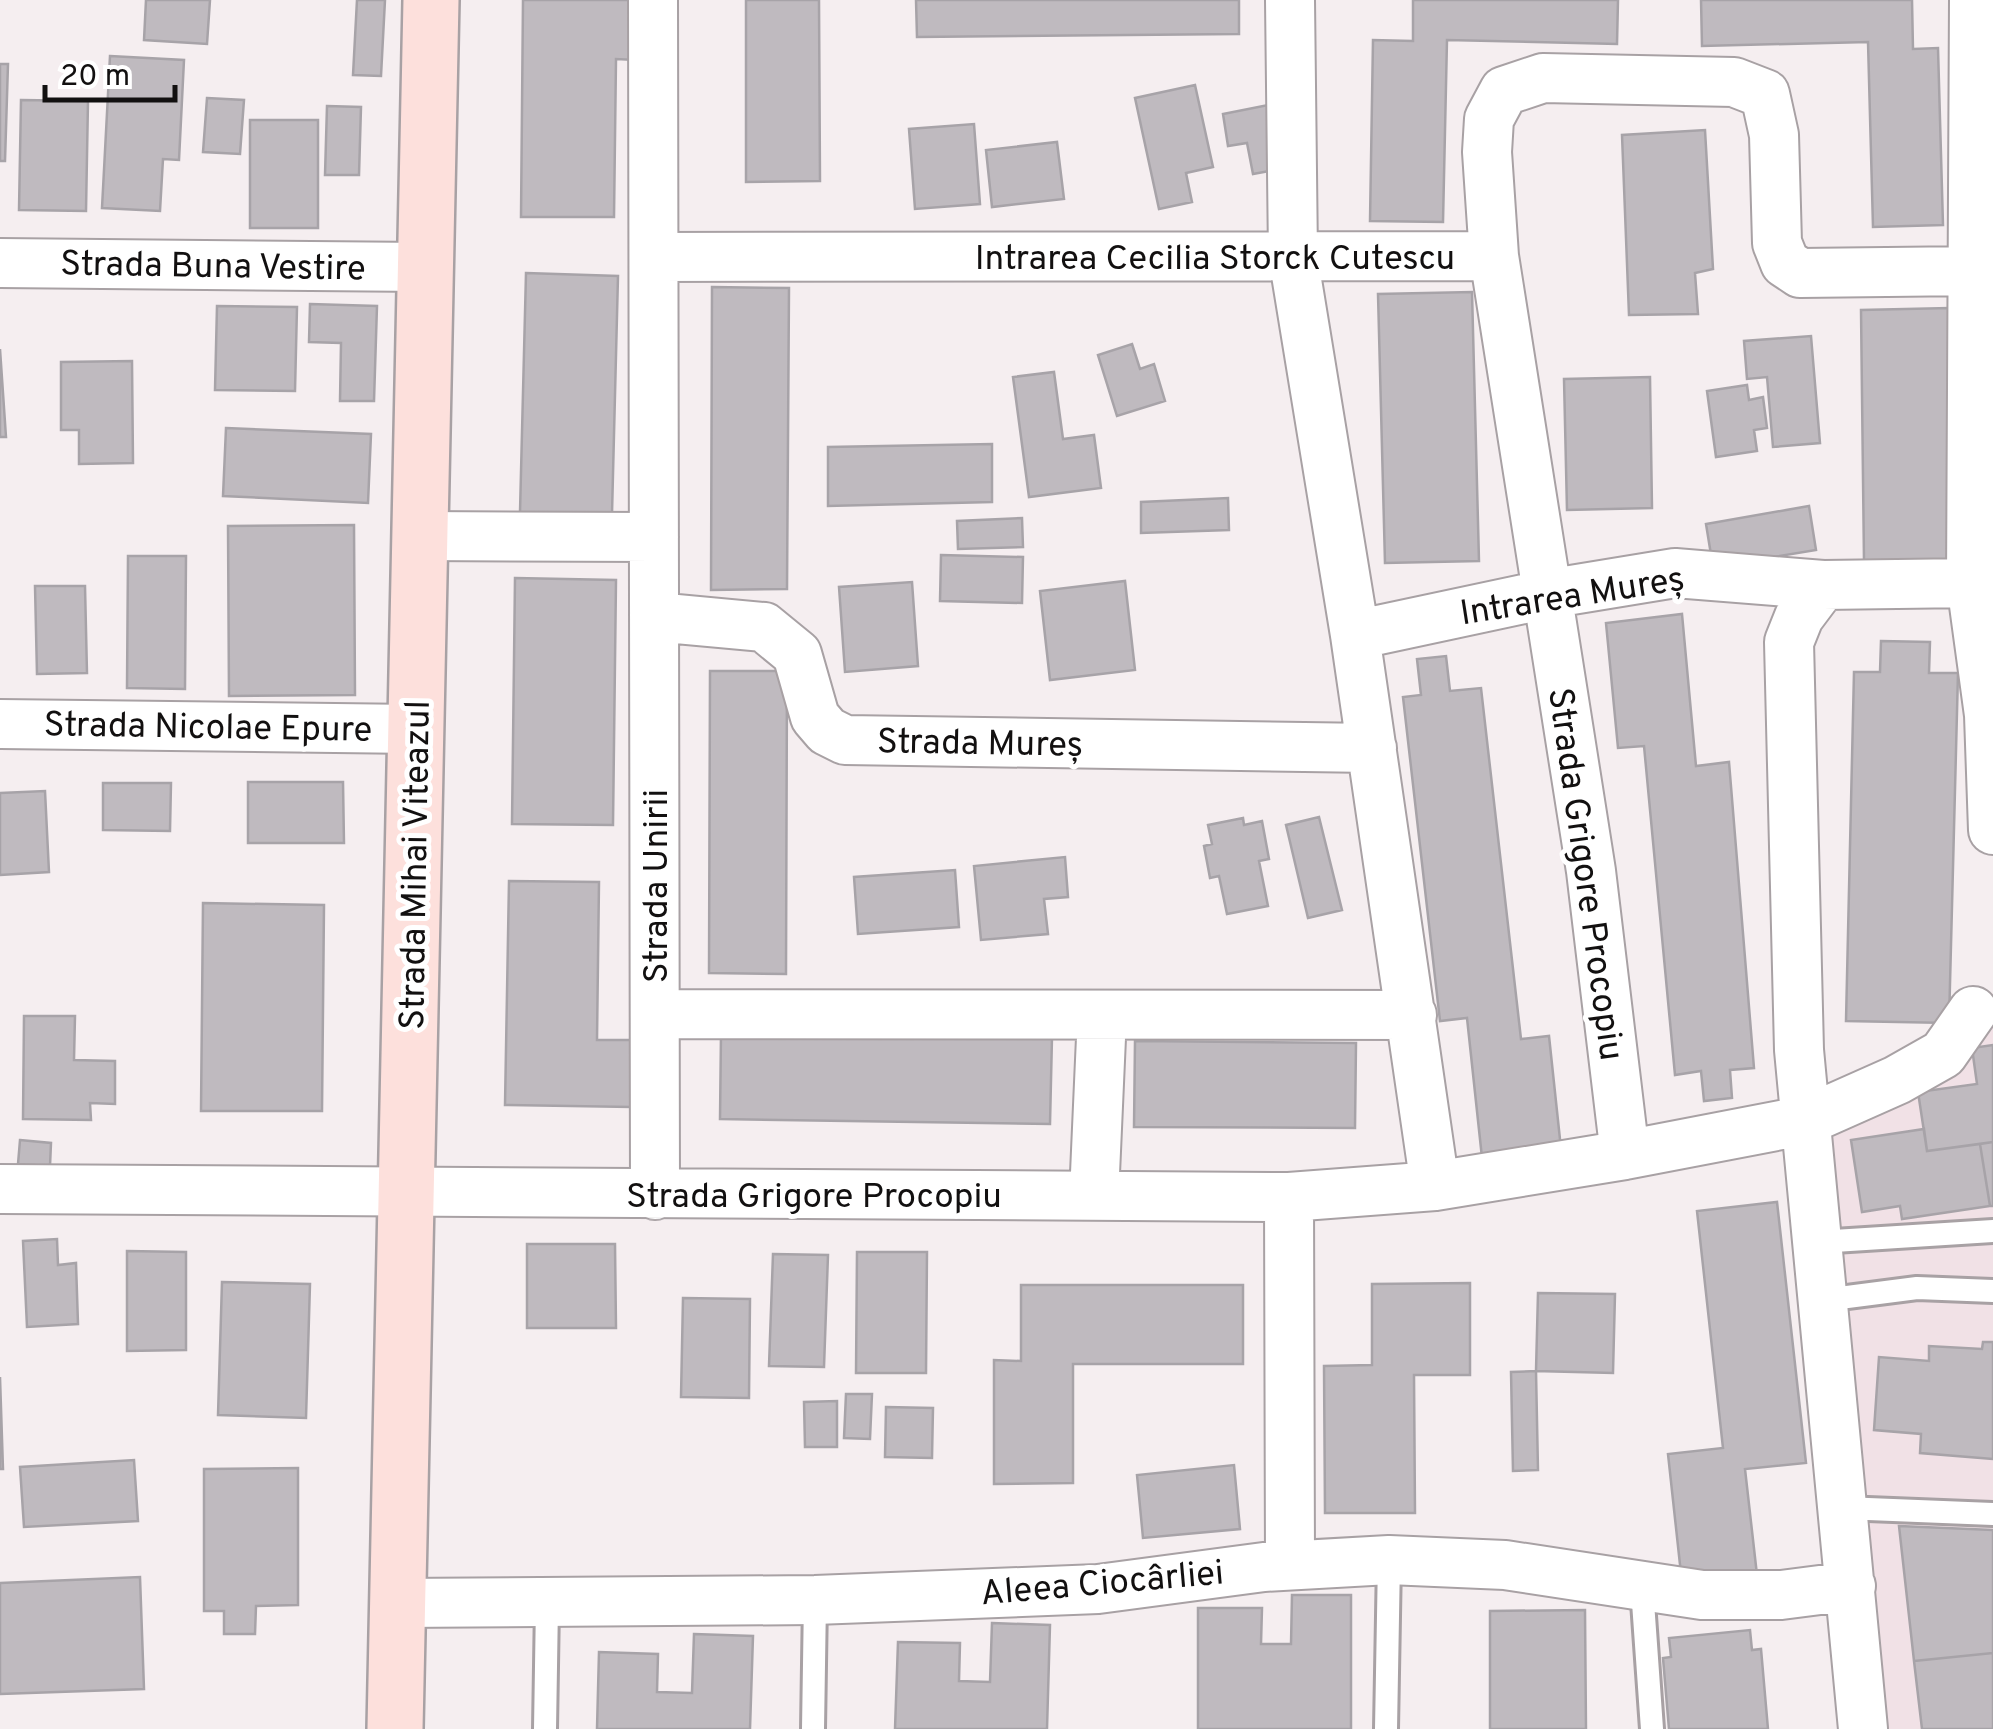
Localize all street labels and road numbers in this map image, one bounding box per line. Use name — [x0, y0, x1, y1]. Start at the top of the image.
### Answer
street label: Intrarea Cecilia Storck Cutescu — [975, 238, 1455, 282]
street label: Strada Buna Vestire — [60, 243, 366, 293]
street label: Intrarea Mureș — [1457, 559, 1688, 637]
street label: Strada Grigore Procopiu — [1536, 685, 1632, 1064]
street label: Strada Mihai Viteazul — [392, 700, 442, 1030]
street label: Strada Nicolae Epure — [43, 704, 373, 754]
street label: Strada Mureș — [876, 721, 1083, 769]
street label: Strada Unirii — [636, 789, 680, 983]
street label: Strada Grigore Procopiu — [626, 1176, 1002, 1220]
street label: Aleea Ciocârliei — [979, 1552, 1226, 1618]

